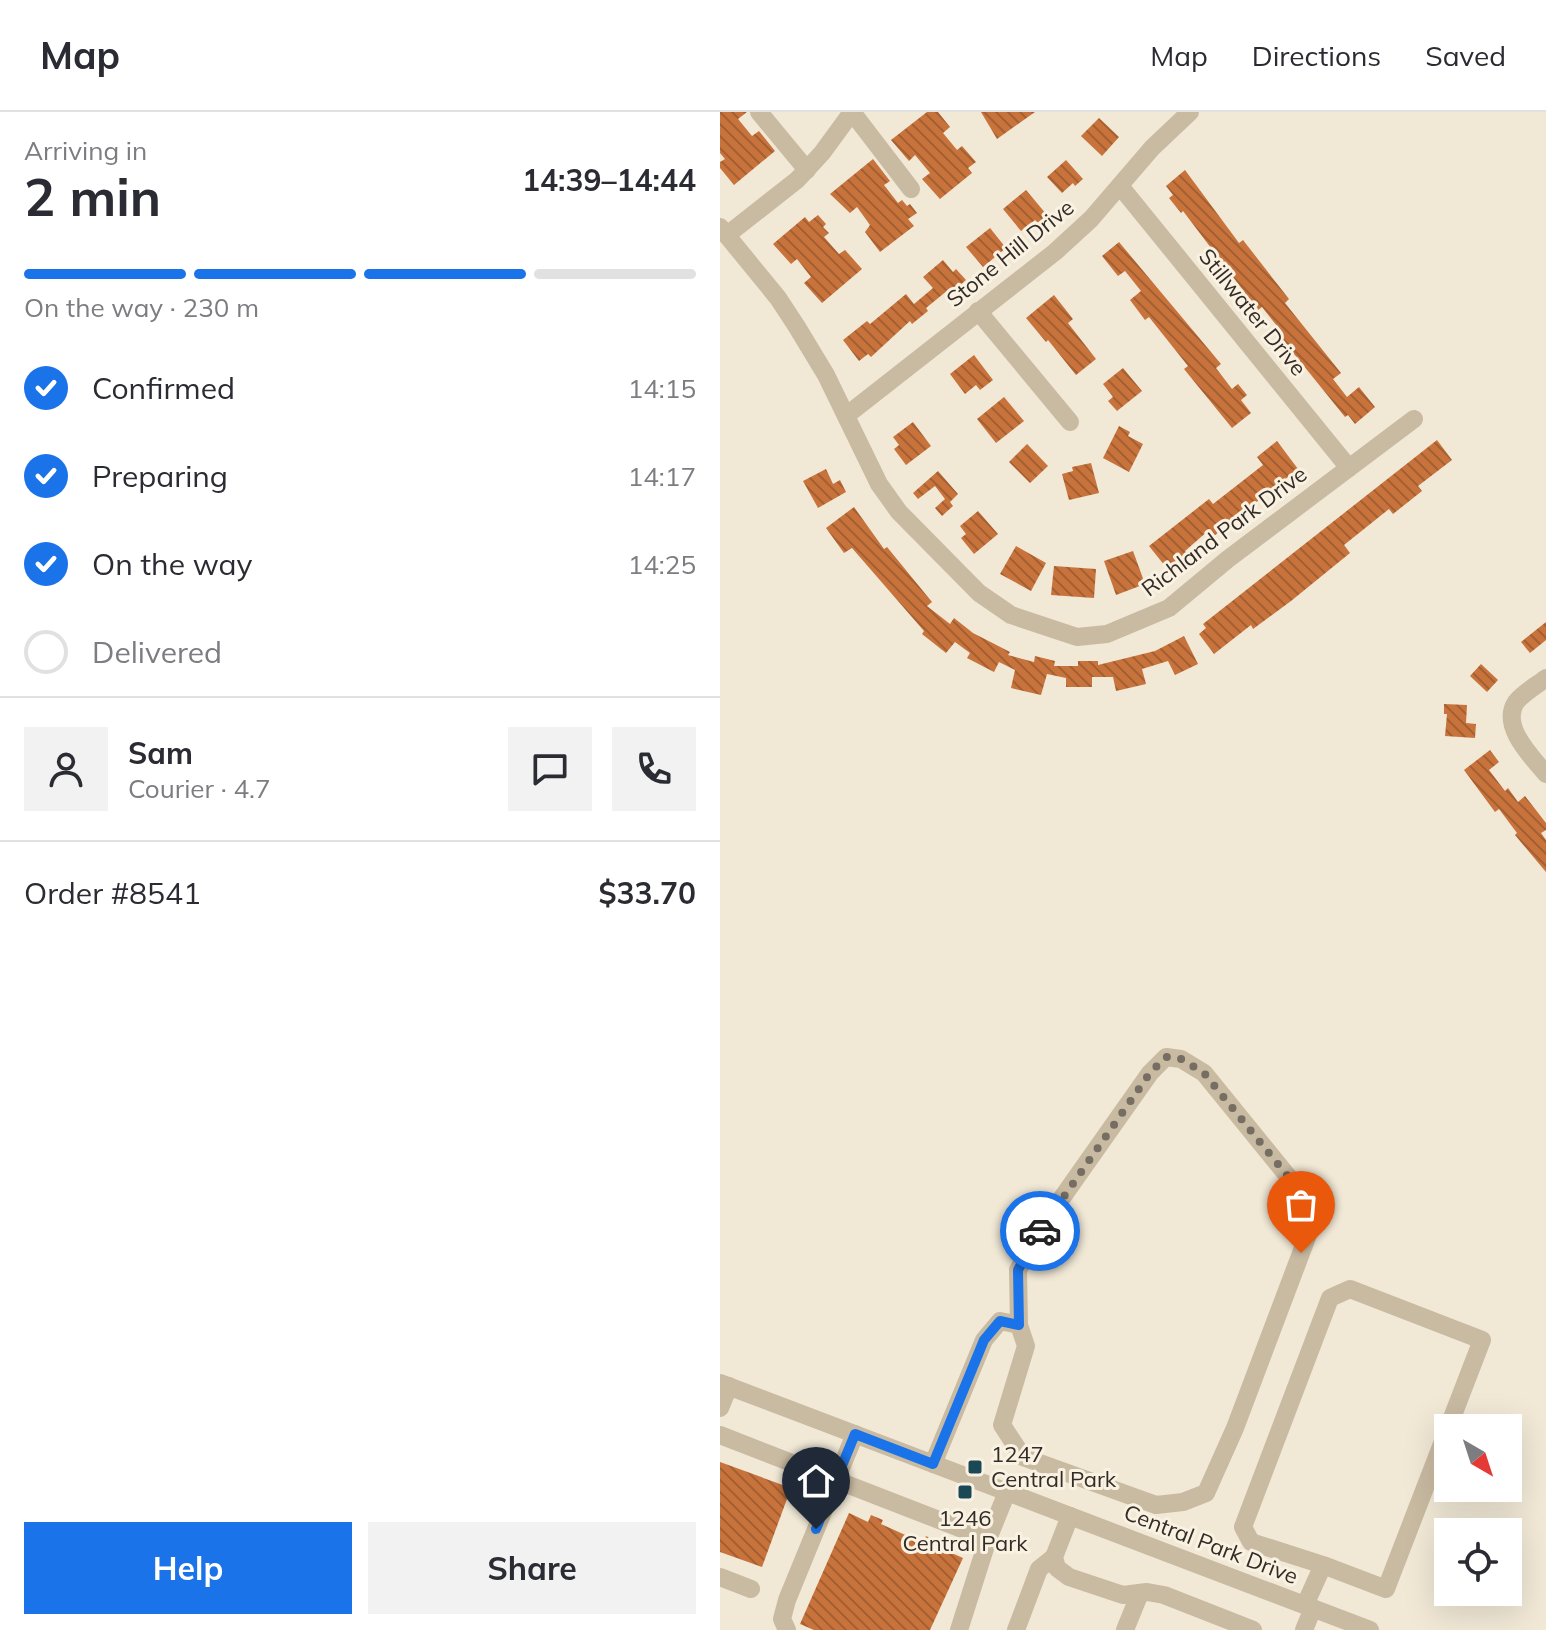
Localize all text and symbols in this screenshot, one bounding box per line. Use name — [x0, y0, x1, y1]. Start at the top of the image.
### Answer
text: Map — [40, 31, 120, 79]
text: Map — [1150, 38, 1208, 73]
text: Directions — [1252, 38, 1381, 73]
text: Saved — [1425, 38, 1506, 73]
text: Arriving in — [24, 134, 147, 167]
text: 14:39–14:44 — [522, 161, 696, 199]
text: 2 min — [24, 164, 161, 229]
street label: Stone Hill Drive — [941, 193, 1079, 313]
street label: Stillwater Drive — [1193, 243, 1313, 381]
text: On the way · 230 m — [24, 291, 259, 324]
icon: check — [24, 366, 68, 410]
text: Confirmed — [92, 369, 235, 407]
text: 14:15 — [628, 372, 696, 405]
icon: check — [24, 454, 68, 498]
text: Preparing — [92, 457, 228, 495]
text: 14:17 — [628, 460, 696, 493]
street label: Richland Park Drive — [1136, 460, 1312, 602]
icon: check — [24, 542, 68, 586]
text: On the way — [92, 545, 252, 583]
text: 14:25 — [628, 548, 696, 581]
text: Delivered — [92, 633, 222, 671]
button: person — [24, 727, 108, 811]
button: chat — [508, 727, 592, 811]
button: phone — [612, 727, 696, 811]
text: Sam — [128, 734, 193, 772]
text: Courier · 4.7 — [128, 772, 271, 805]
text: Order #8541 — [24, 874, 201, 912]
text: $33.70 — [599, 874, 696, 912]
pin — [1267, 1171, 1335, 1253]
icon: bag — [1279, 1183, 1323, 1227]
courier — [1000, 1191, 1080, 1271]
icon: car — [1018, 1209, 1062, 1253]
north arrow — [1434, 1414, 1522, 1502]
map controls — [1434, 1414, 1522, 1606]
place label: 1247 Central Park — [991, 1440, 1117, 1493]
pin — [782, 1447, 850, 1529]
marker: 1247 Central Park — [966, 1458, 984, 1476]
icon: home — [794, 1459, 838, 1503]
marker: 1246 Central Park — [956, 1483, 974, 1501]
street label: Central Park Drive — [1120, 1498, 1302, 1590]
place label: 1246 Central Park — [902, 1504, 1028, 1557]
button: locate — [1434, 1518, 1522, 1606]
button: Help — [24, 1522, 352, 1614]
button: Share — [368, 1522, 696, 1614]

